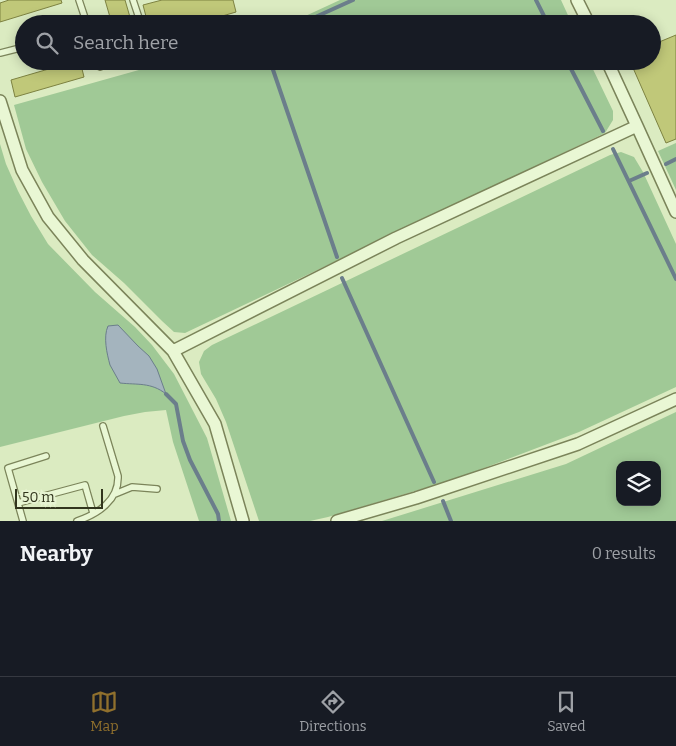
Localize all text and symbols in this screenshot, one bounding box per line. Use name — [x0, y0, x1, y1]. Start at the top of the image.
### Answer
search box — [15, 15, 661, 70]
icon: search — [33, 29, 61, 57]
text: Search here — [73, 31, 178, 54]
map controls — [616, 461, 661, 506]
button: layers — [616, 461, 661, 506]
scale bar — [15, 486, 102, 509]
text: 50 m — [22, 489, 55, 506]
text: Nearby — [20, 541, 93, 567]
text: 0 results — [592, 544, 656, 563]
tab: Map — [90, 688, 119, 735]
tab: Directions — [299, 688, 367, 735]
tab: Saved — [547, 688, 586, 735]

